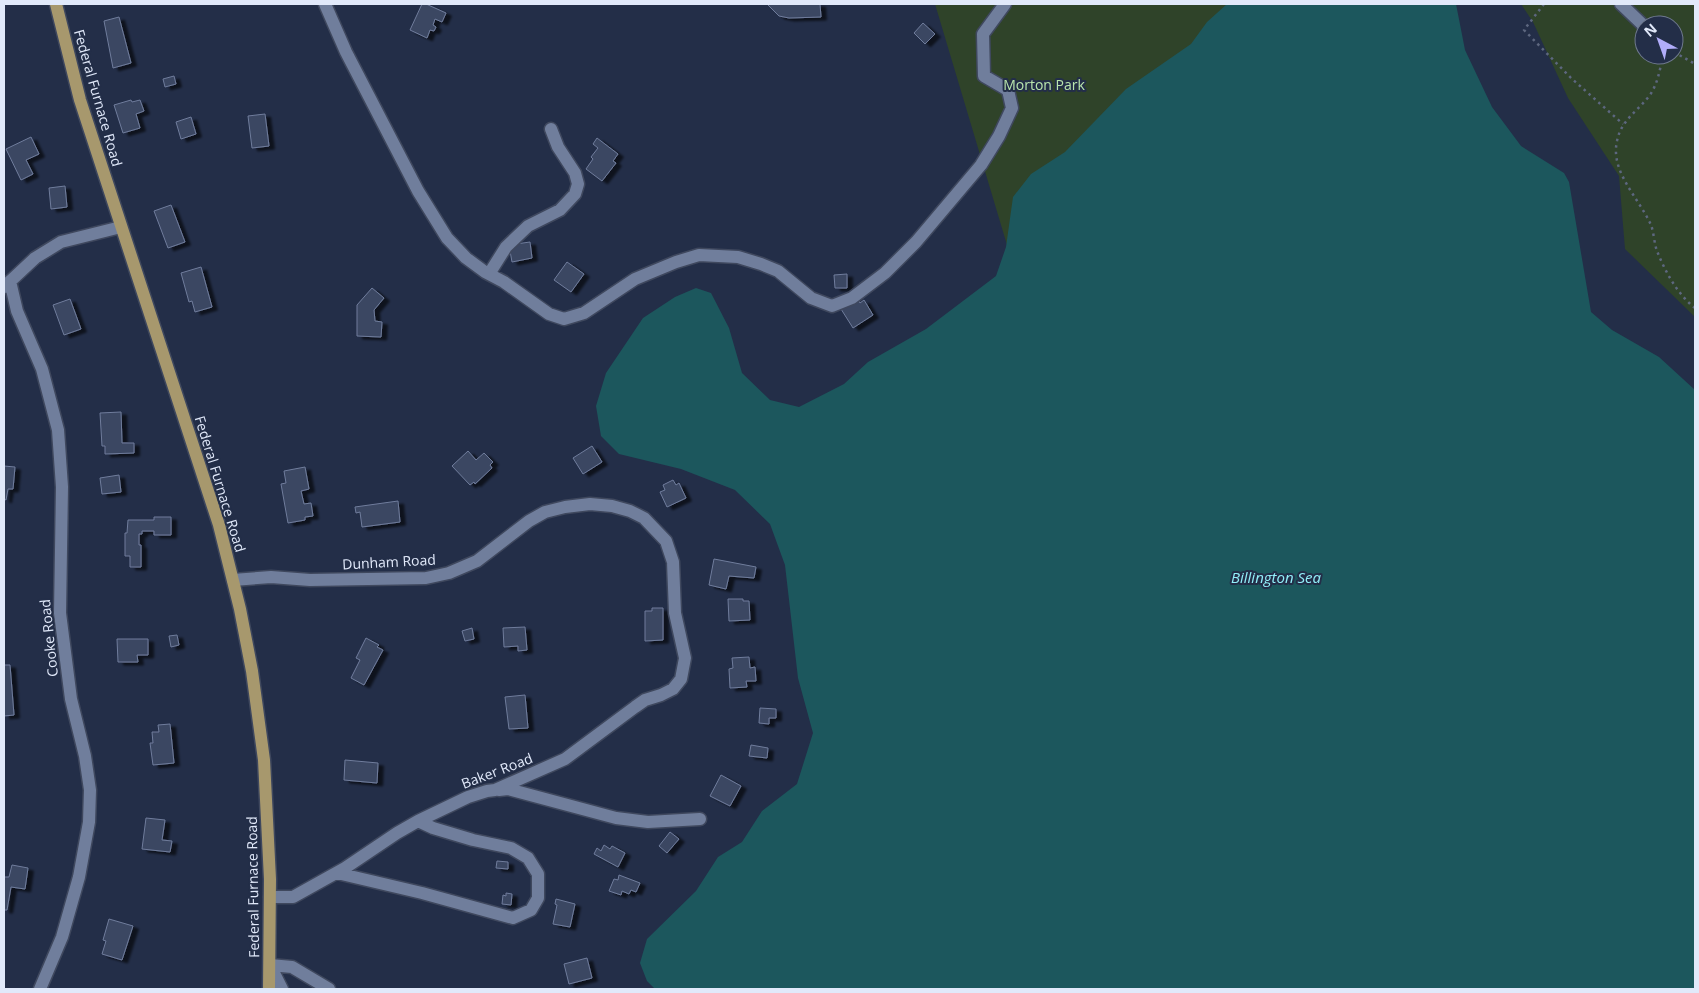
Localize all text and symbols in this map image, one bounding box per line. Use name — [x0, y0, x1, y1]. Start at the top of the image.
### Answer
north arrow — [1634, 15, 1684, 65]
text: N — [1640, 19, 1661, 41]
street label: Federal Furnace Road — [70, 27, 127, 169]
park label: Morton Park — [1003, 75, 1085, 94]
street label: Federal Furnace Road — [191, 413, 250, 554]
street label: Dunham Road — [342, 550, 436, 573]
water label: Billington Sea — [1231, 567, 1322, 587]
street label: Cooke Road — [35, 598, 62, 678]
street label: Baker Road — [458, 748, 535, 793]
street label: Federal Furnace Road — [242, 816, 263, 958]

